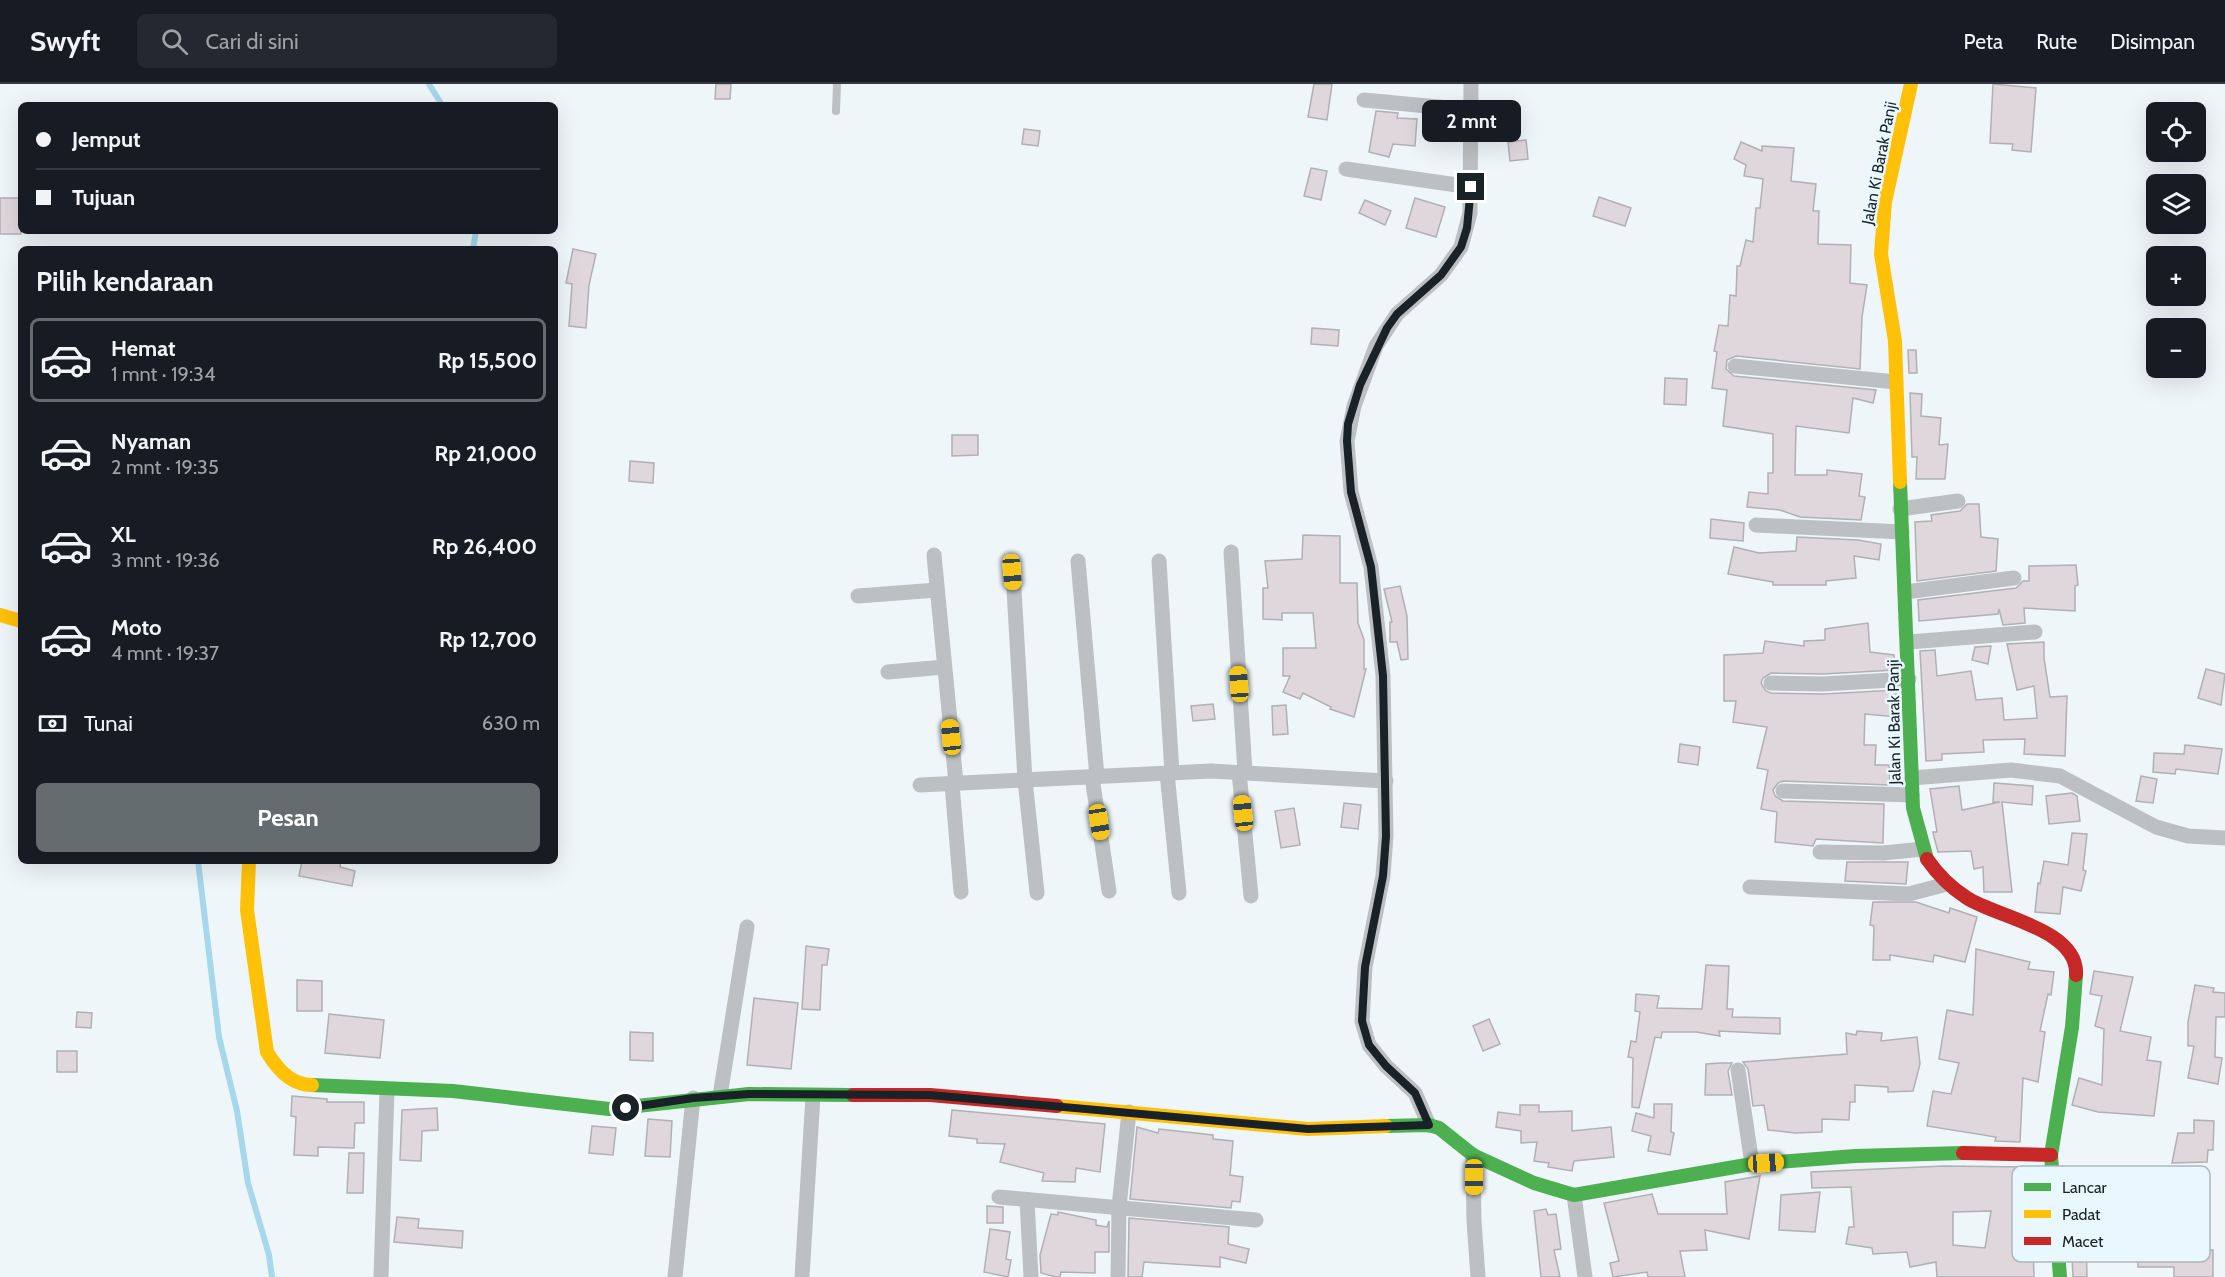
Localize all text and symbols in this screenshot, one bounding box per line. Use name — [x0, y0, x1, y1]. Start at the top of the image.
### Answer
search box — [137, 14, 557, 68]
text: Swyft — [30, 24, 101, 58]
icon: search — [158, 25, 191, 58]
text: Cari di sini — [206, 28, 299, 55]
text: Peta — [1964, 29, 2003, 54]
text: Rute — [2036, 29, 2077, 54]
text: Disimpan — [2110, 29, 2195, 54]
callout: 2 mnt — [1422, 100, 1520, 142]
street label: Jalan Ki Barak Panji — [1858, 100, 1900, 227]
map controls — [2146, 102, 2206, 378]
button: locate — [2146, 102, 2206, 162]
text: 2 mnt — [1446, 109, 1497, 133]
text: Jemput — [72, 126, 141, 153]
route end — [1457, 173, 1484, 200]
button: layers — [2146, 174, 2206, 234]
text: Tujuan — [72, 184, 135, 211]
button: + — [2146, 246, 2206, 306]
text: Pilih kendaraan — [36, 265, 214, 298]
button: − — [2146, 318, 2206, 378]
icon: car — [39, 333, 93, 387]
text: Hemat — [111, 335, 176, 362]
text: Rp 15,500 — [438, 347, 537, 374]
text: 1 mnt · 19:34 — [111, 362, 216, 386]
icon: car — [39, 426, 93, 480]
text: Nyaman — [111, 428, 191, 455]
text: Rp 21,000 — [435, 440, 537, 467]
text: 2 mnt · 19:35 — [111, 455, 219, 479]
icon: car — [39, 519, 93, 573]
text: XL — [111, 521, 136, 548]
text: Rp 26,400 — [432, 533, 537, 560]
text: 3 mnt · 19:36 — [111, 548, 220, 572]
car — [1002, 553, 1022, 591]
icon: car — [39, 612, 93, 666]
text: Moto — [111, 614, 162, 641]
text: Rp 12,700 — [439, 626, 537, 653]
text: 4 mnt · 19:37 — [111, 641, 219, 665]
street label: Jalan Ki Barak Panji — [1883, 659, 1905, 786]
car — [1229, 665, 1249, 703]
icon: cash — [36, 707, 69, 740]
text: Tunai — [84, 710, 133, 737]
text: 630 m — [482, 711, 540, 735]
car — [940, 718, 962, 756]
button: Pesan — [36, 783, 540, 852]
car — [1232, 794, 1254, 832]
car — [1087, 803, 1111, 841]
route start — [612, 1094, 639, 1121]
car — [1747, 1153, 1785, 1173]
car — [1465, 1159, 1483, 1195]
legend — [2012, 1166, 2210, 1262]
text: Lancar — [2062, 1178, 2108, 1197]
text: Padat — [2062, 1205, 2101, 1224]
text: Macet — [2062, 1232, 2104, 1251]

